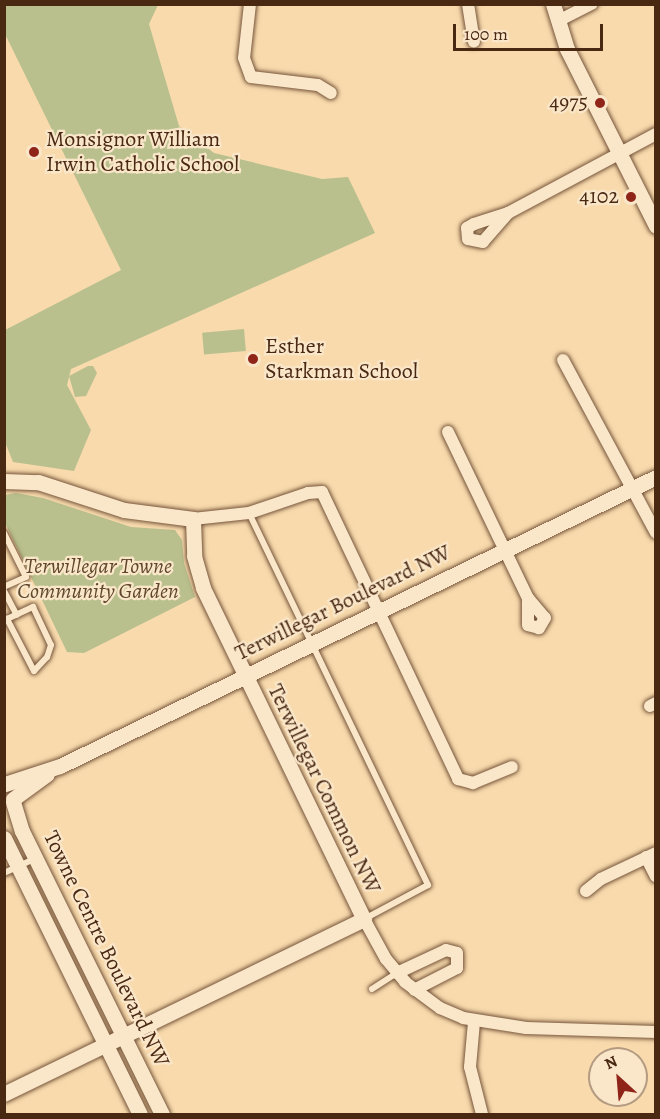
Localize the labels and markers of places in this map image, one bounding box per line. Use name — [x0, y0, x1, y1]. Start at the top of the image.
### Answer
place label: 4975 — [549, 90, 588, 116]
marker: 4975 — [593, 96, 607, 110]
place label: Monsignor William Irwin Catholic School — [46, 126, 239, 178]
marker: Monsignor William Irwin Catholic School — [27, 145, 41, 159]
place label: 4102 — [579, 184, 619, 210]
marker: 4102 — [624, 190, 638, 204]
place label: Esther Starkman School — [265, 333, 418, 384]
marker: Esther Starkman School — [246, 352, 260, 366]

